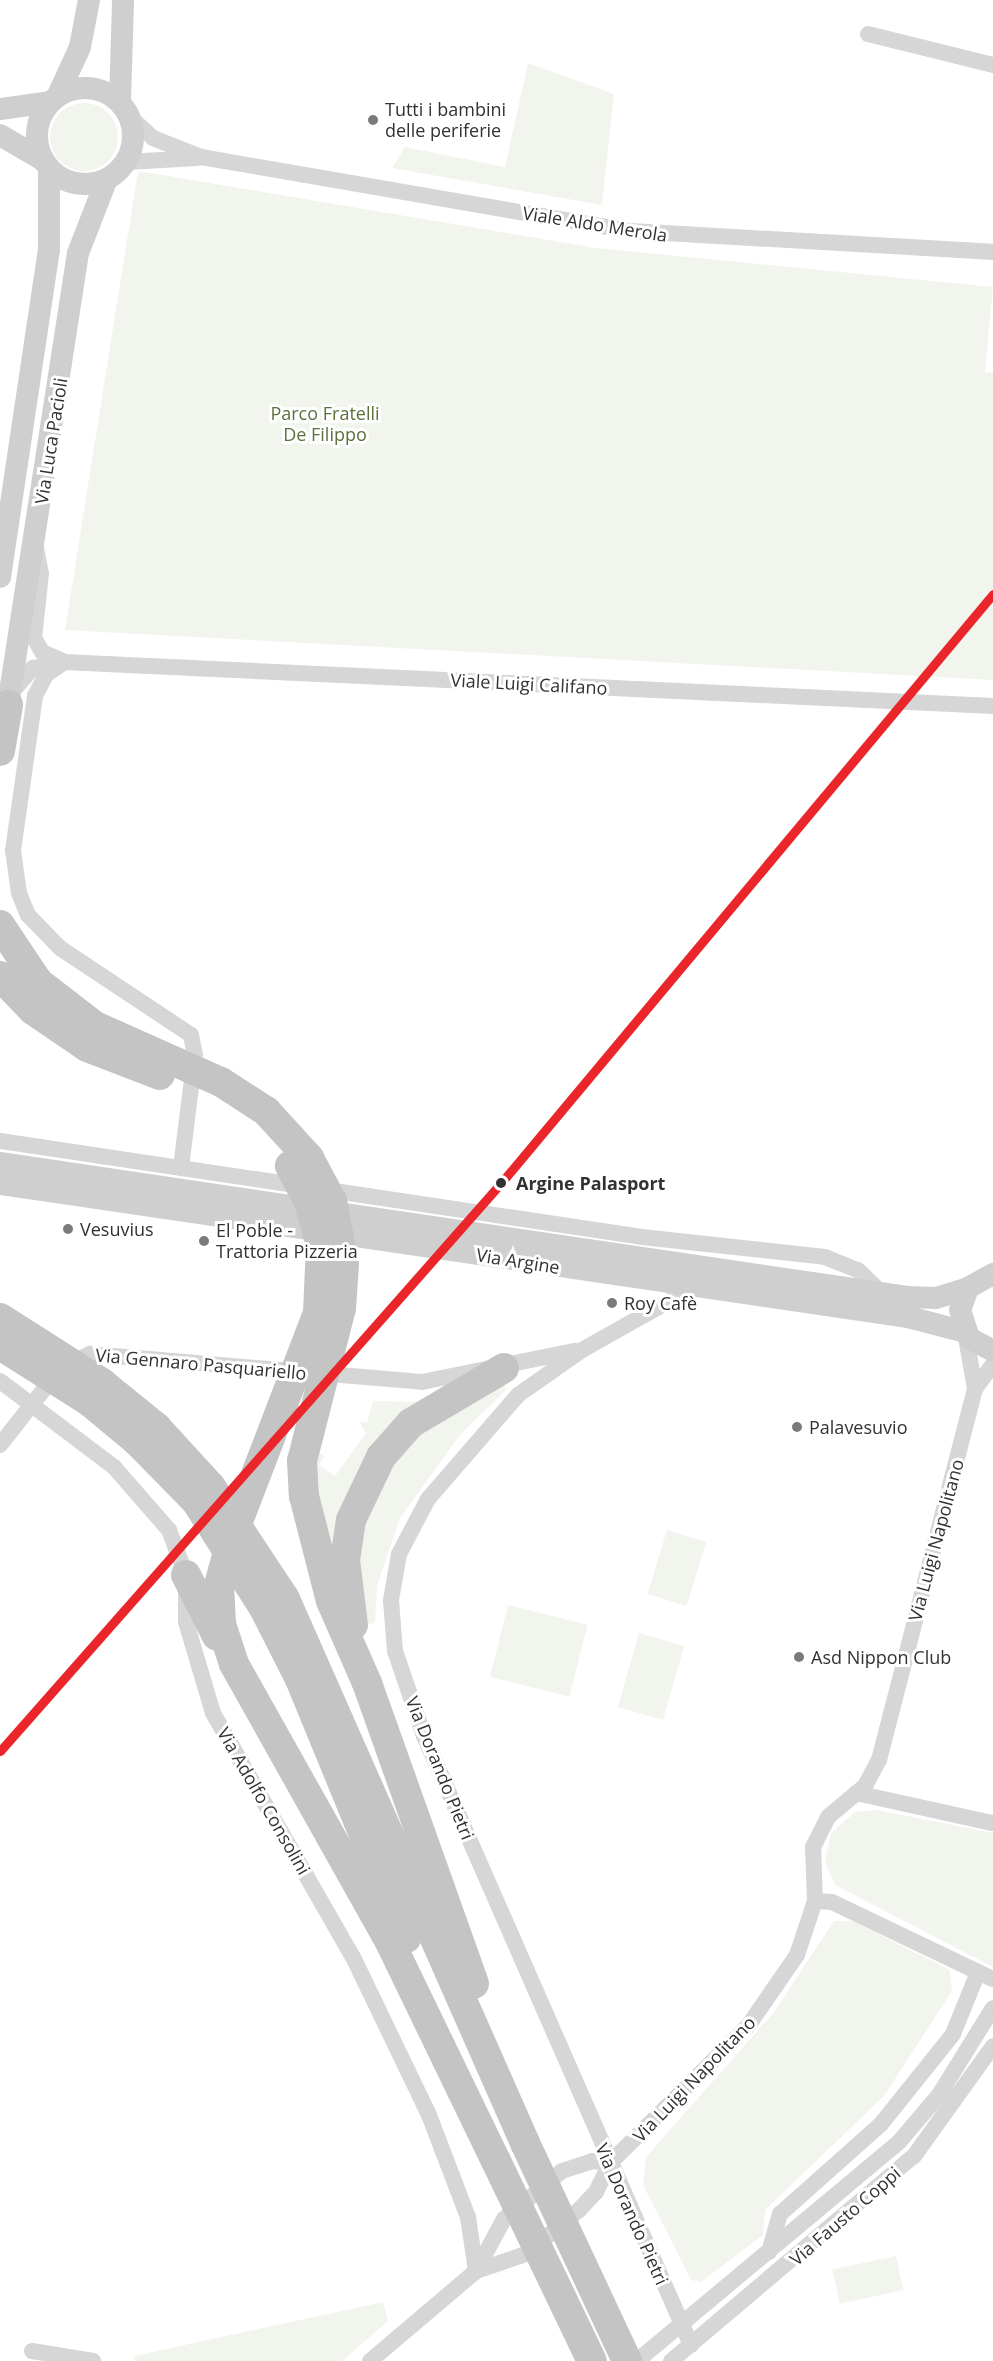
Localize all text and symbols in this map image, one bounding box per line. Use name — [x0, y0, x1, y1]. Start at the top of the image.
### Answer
place label: Tutti i bambini delle periferie — [385, 99, 506, 142]
marker: Tutti i bambini delle periferie — [366, 113, 380, 127]
street label: Viale Aldo Merola — [521, 202, 669, 246]
street label: Via Luca Pacioli — [30, 376, 72, 506]
park label: Parco Fratelli De Filippo — [270, 403, 380, 446]
street label: Viale Luigi Califano — [450, 669, 608, 699]
place label: Argine Palasport — [516, 1172, 665, 1194]
marker: Argine Palasport — [491, 1173, 511, 1193]
place label: Vesuvius — [80, 1218, 154, 1240]
place label: El Poble - Trattoria Pizzeria — [216, 1220, 358, 1262]
marker: Vesuvius — [61, 1222, 75, 1236]
marker: El Poble - Trattoria Pizzeria — [197, 1234, 211, 1248]
street label: Via Argine — [475, 1244, 561, 1278]
place label: Roy Cafè — [624, 1292, 697, 1314]
marker: Roy Cafè — [605, 1296, 619, 1310]
street label: Via Gennaro Pasquariello — [95, 1344, 307, 1384]
place label: Palavesuvio — [809, 1416, 907, 1438]
marker: Palavesuvio — [790, 1420, 804, 1434]
street label: Via Luigi Napolitano — [904, 1457, 968, 1623]
place label: Asd Nippon Club — [811, 1646, 951, 1668]
marker: Asd Nippon Club — [792, 1650, 806, 1664]
street label: Via Dorando Pietri — [401, 1693, 479, 1843]
street label: Via Adolfo Consolini — [213, 1723, 315, 1879]
street label: Via Luigi Napolitano — [628, 2012, 760, 2146]
street label: Via Dorando Pietri — [591, 2140, 673, 2288]
street label: Via Fausto Coppi — [785, 2162, 905, 2270]

